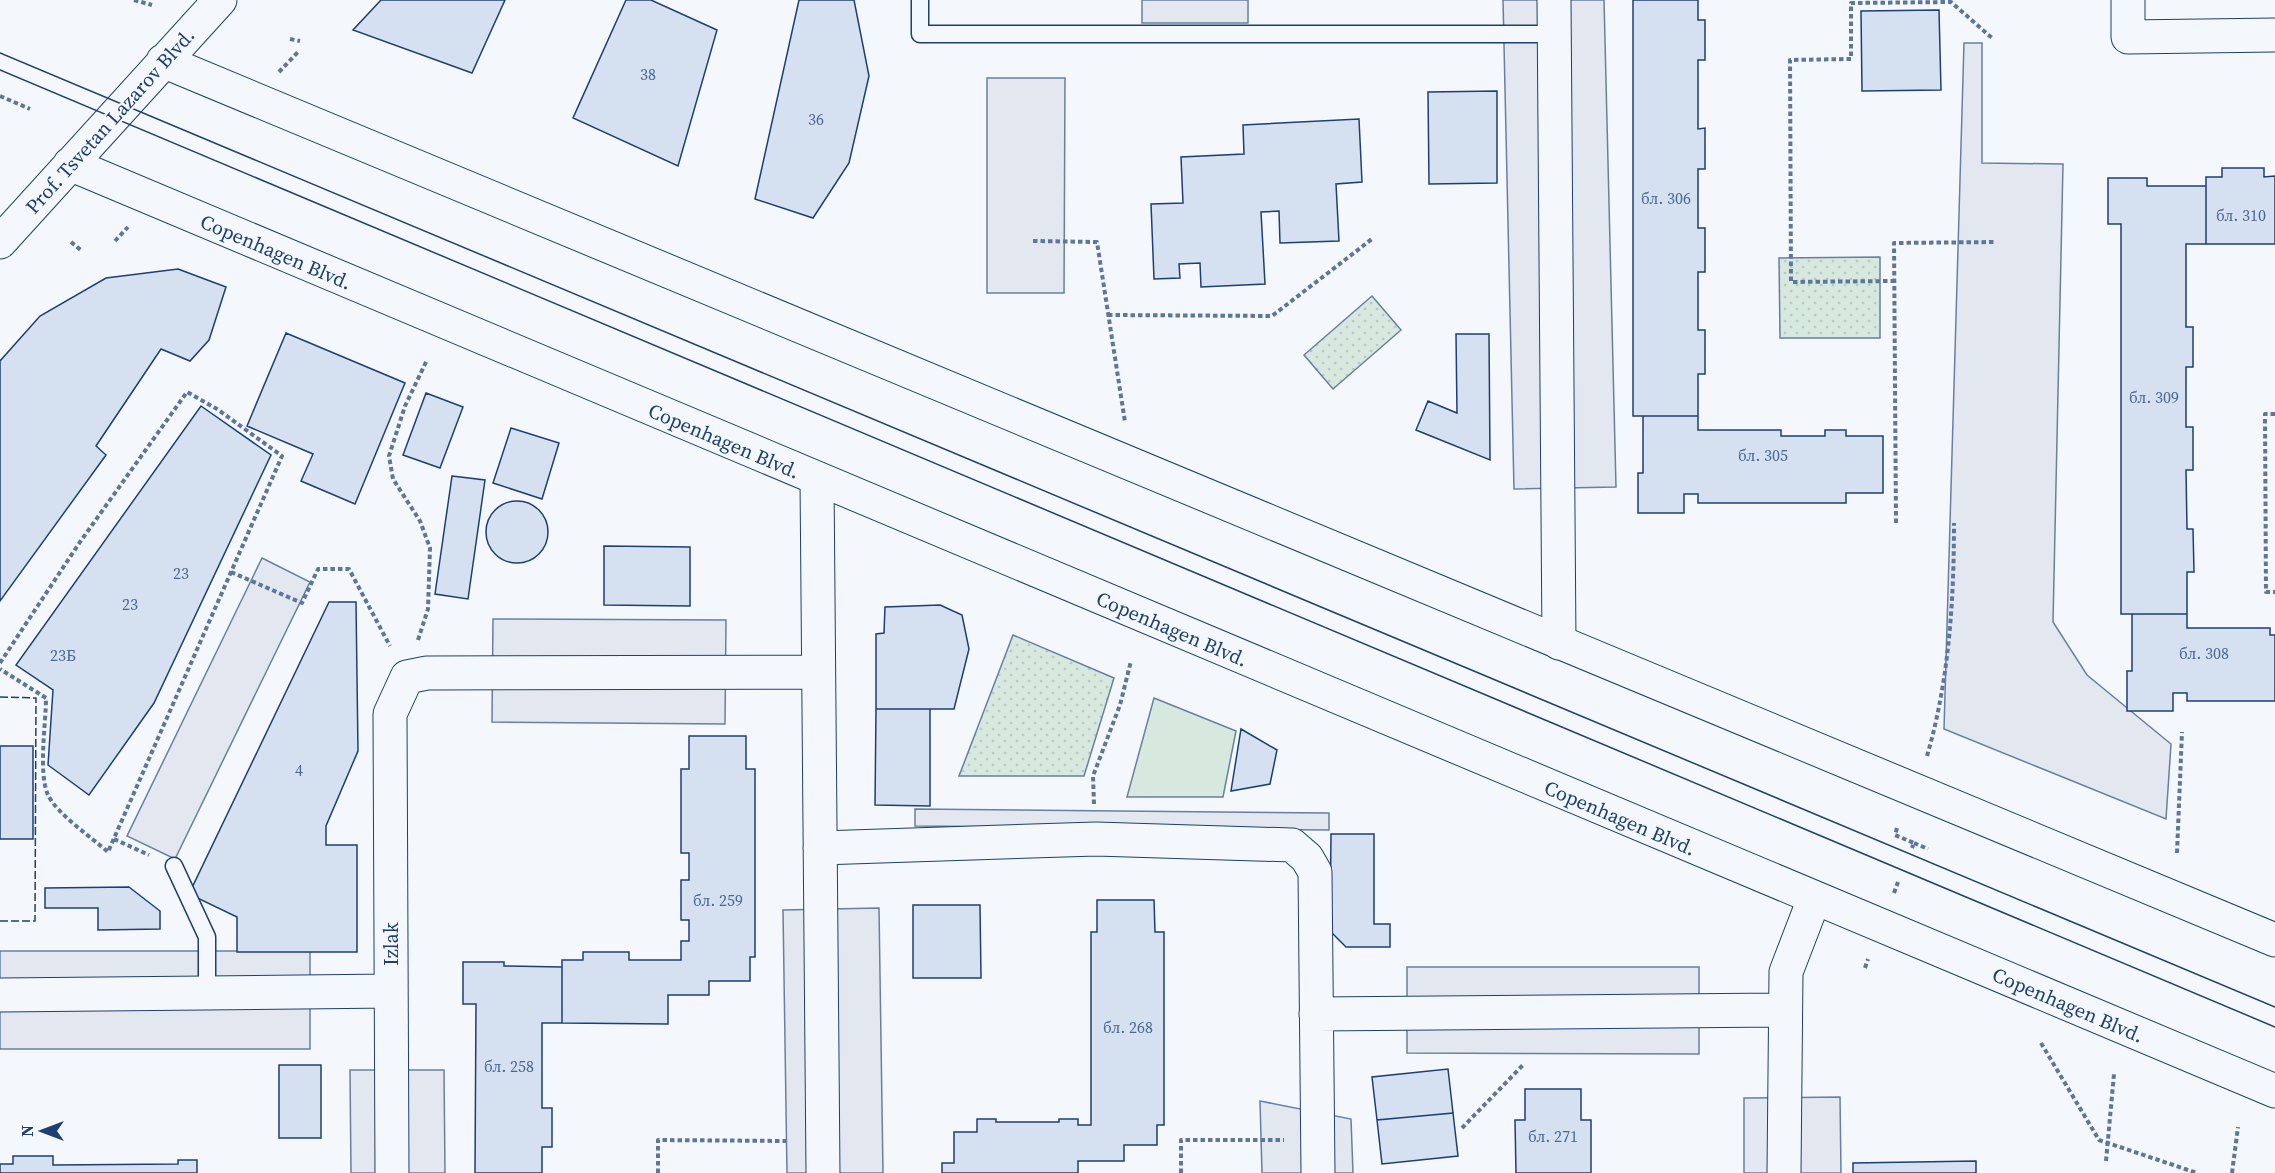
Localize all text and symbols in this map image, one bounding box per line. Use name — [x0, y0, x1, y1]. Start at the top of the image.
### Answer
street label: Prof. Tsvetan Lazarov Blvd. — [19, 22, 201, 220]
house number: 38 — [640, 63, 656, 85]
house number: 36 — [808, 108, 824, 130]
house number: бл. 306 — [1641, 187, 1691, 209]
house number: бл. 310 — [2216, 204, 2266, 226]
street label: Copenhagen Blvd. — [196, 208, 356, 296]
house number: бл. 309 — [2129, 386, 2179, 408]
street label: Copenhagen Blvd. — [644, 397, 804, 485]
house number: бл. 305 — [1738, 444, 1788, 466]
house number: 23 — [173, 562, 189, 584]
street label: Copenhagen Blvd. — [1092, 585, 1252, 673]
house number: 23 — [122, 593, 138, 615]
house number: бл. 308 — [2179, 642, 2229, 664]
house number: 23Б — [50, 644, 76, 666]
house number: 4 — [295, 759, 303, 781]
street label: Copenhagen Blvd. — [1540, 774, 1700, 862]
house number: бл. 259 — [693, 889, 743, 911]
street label: Izlak — [377, 922, 405, 966]
street label: Copenhagen Blvd. — [1988, 961, 2148, 1049]
house number: бл. 268 — [1103, 1016, 1153, 1038]
house number: бл. 258 — [484, 1055, 534, 1077]
north arrow — [12, 1101, 72, 1161]
text: N — [16, 1125, 38, 1137]
house number: бл. 271 — [1528, 1125, 1578, 1147]

